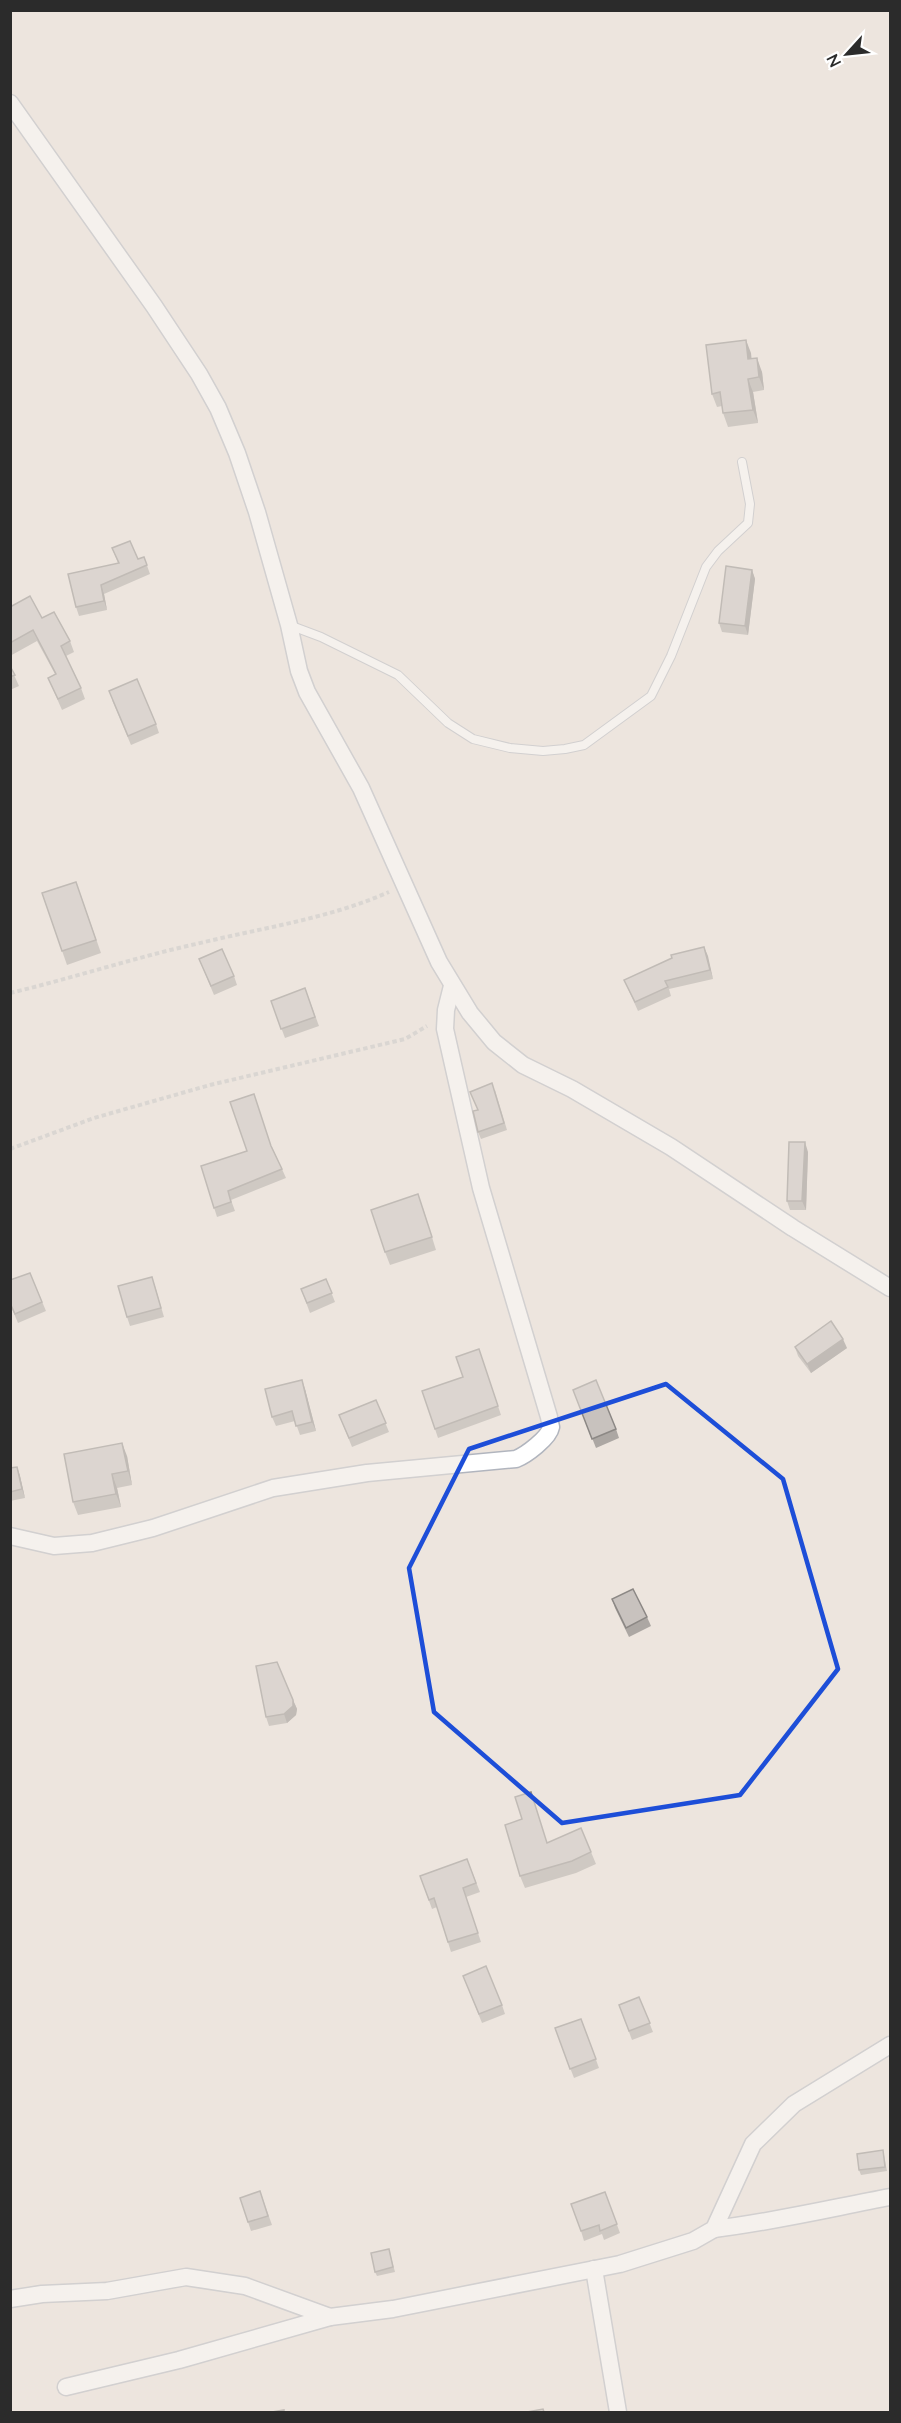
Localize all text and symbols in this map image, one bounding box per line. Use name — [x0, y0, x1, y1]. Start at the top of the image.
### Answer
north arrow — [817, 24, 877, 84]
text: N — [822, 51, 844, 71]

